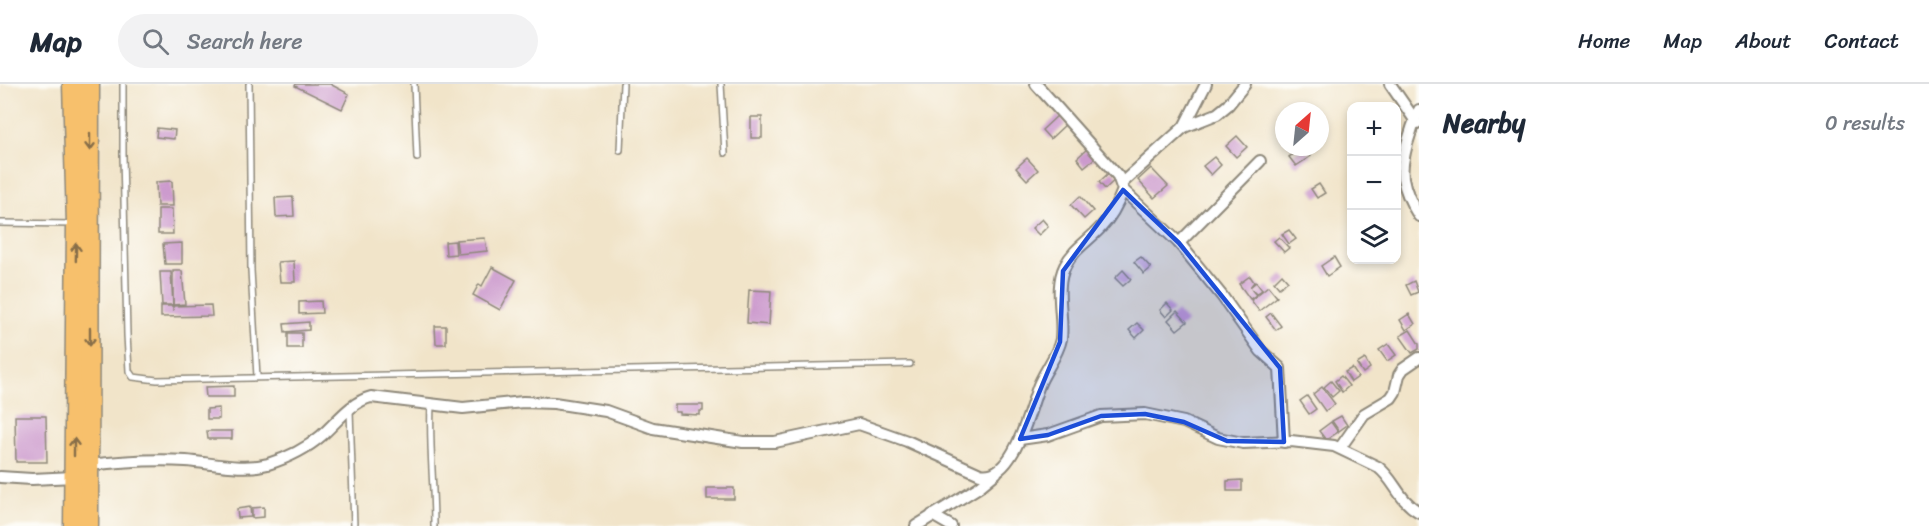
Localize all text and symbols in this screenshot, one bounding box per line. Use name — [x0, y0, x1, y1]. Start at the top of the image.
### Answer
search box — [118, 14, 538, 68]
text: Map — [30, 17, 82, 66]
text: Search here — [187, 22, 303, 61]
text: Home — [1578, 22, 1630, 60]
text: Map — [1663, 22, 1702, 60]
text: About — [1735, 22, 1792, 60]
text: Contact — [1825, 22, 1899, 60]
icon: search — [139, 25, 172, 58]
text: Nearby — [1443, 100, 1525, 146]
north arrow — [1275, 102, 1329, 156]
map controls — [1347, 102, 1401, 264]
button: + — [1347, 102, 1401, 156]
text: 0 results — [1825, 106, 1905, 141]
one-way arrow — [84, 132, 96, 152]
button: − — [1347, 156, 1401, 210]
button: layers — [1347, 210, 1401, 264]
one-way arrow — [70, 242, 82, 262]
one-way arrow — [84, 327, 96, 347]
one-way arrow — [68, 437, 80, 457]

